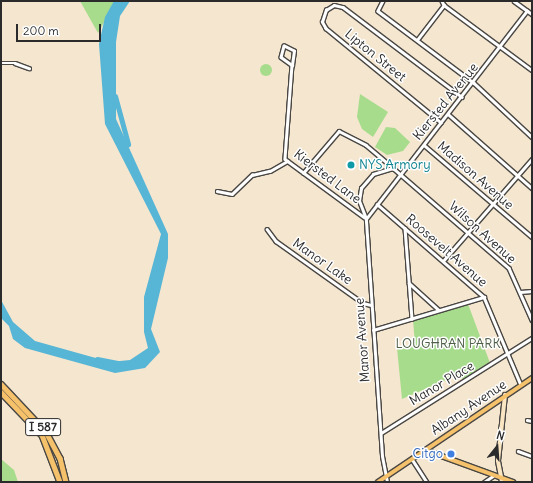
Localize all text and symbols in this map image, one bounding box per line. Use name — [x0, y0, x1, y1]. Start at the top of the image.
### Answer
scale bar — [18, 16, 103, 42]
text: 200 m — [23, 23, 59, 38]
street label: Lipton Street — [341, 27, 409, 85]
street label: Kiersted Avenue — [410, 60, 482, 144]
street label: Madison Avenue — [434, 139, 516, 213]
street label: Kiersted Lane — [290, 147, 364, 207]
place label: NYS Armory — [359, 157, 431, 173]
marker: NYS Armory — [346, 160, 356, 170]
street label: Wilson Avenue — [445, 199, 519, 267]
street label: Roosevelt Avenue — [402, 211, 490, 291]
street label: Manor Lake — [289, 236, 355, 288]
street label: Manor Avenue — [352, 297, 374, 383]
park label: LOUGHRAN PARK — [395, 336, 501, 352]
street label: Manor Place — [407, 359, 477, 409]
street label: Albany Avenue — [428, 377, 510, 439]
road number: I 587 — [25, 417, 61, 437]
north arrow — [477, 427, 517, 467]
text: N — [495, 428, 506, 443]
place label: Citgo — [413, 446, 443, 462]
marker: Citgo — [446, 449, 456, 459]

